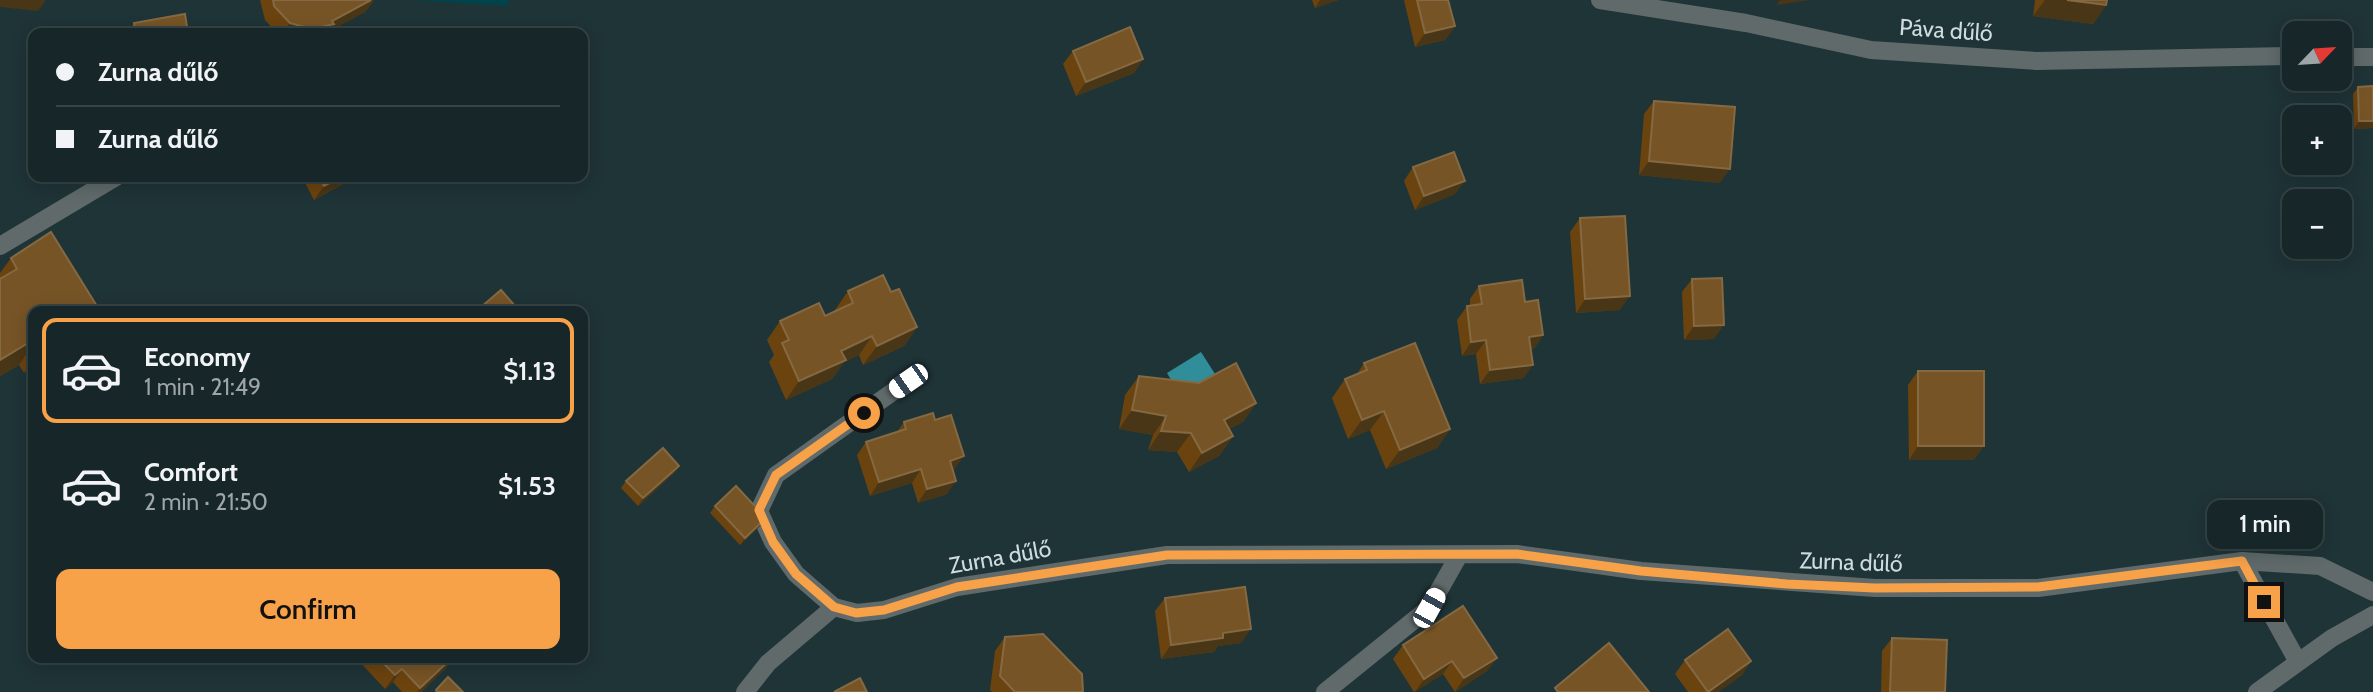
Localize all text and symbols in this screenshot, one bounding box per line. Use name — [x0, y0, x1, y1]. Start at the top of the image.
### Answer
street label: Páva dűlő — [1898, 13, 1994, 47]
north arrow — [2282, 21, 2352, 91]
map controls — [2282, 21, 2352, 259]
text: Zurna dűlő — [98, 56, 218, 88]
button: + — [2282, 105, 2352, 175]
text: Zurna dűlő — [98, 123, 218, 155]
button: − — [2282, 189, 2352, 259]
icon: car — [60, 339, 123, 402]
text: Economy — [144, 341, 250, 373]
text: $1.13 — [503, 355, 556, 387]
car — [885, 360, 932, 402]
text: 1 min · 21:49 — [144, 373, 261, 401]
route start — [848, 397, 880, 429]
icon: car — [60, 454, 123, 517]
text: Comfort — [144, 456, 238, 488]
text: $1.53 — [498, 470, 556, 502]
text: 2 min · 21:50 — [144, 488, 268, 516]
callout: 1 min — [2206, 500, 2322, 550]
text: 1 min — [2239, 510, 2291, 538]
street label: Zurna dűlő — [947, 534, 1053, 580]
street label: Zurna dűlő — [1799, 546, 1903, 578]
button: Confirm — [56, 569, 560, 649]
car — [1410, 585, 1449, 631]
route end — [2248, 586, 2280, 618]

